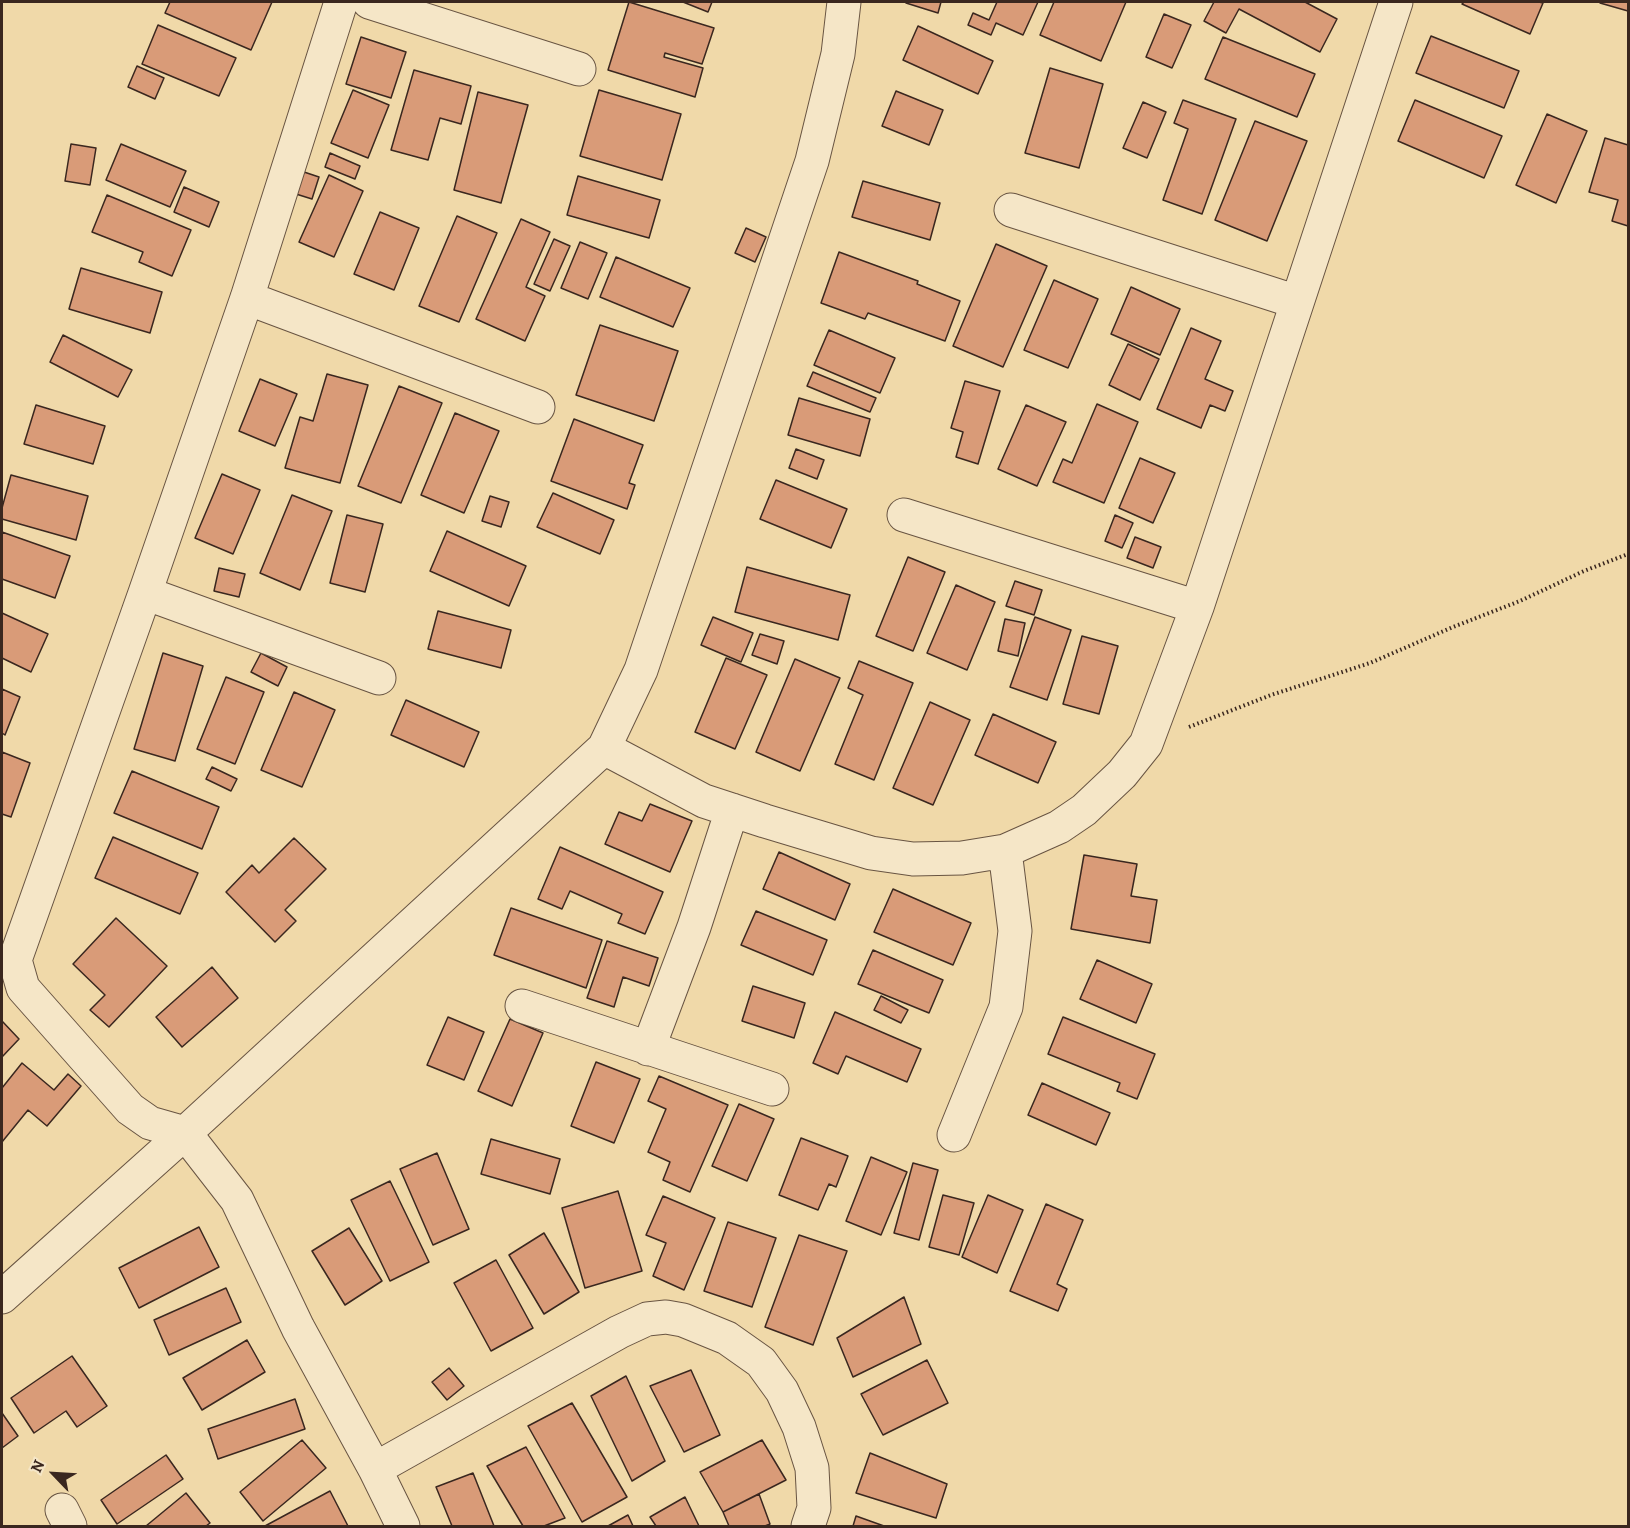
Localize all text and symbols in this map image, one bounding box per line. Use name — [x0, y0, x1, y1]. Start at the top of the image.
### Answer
north arrow — [24, 1444, 84, 1504]
text: N — [25, 1456, 50, 1476]

